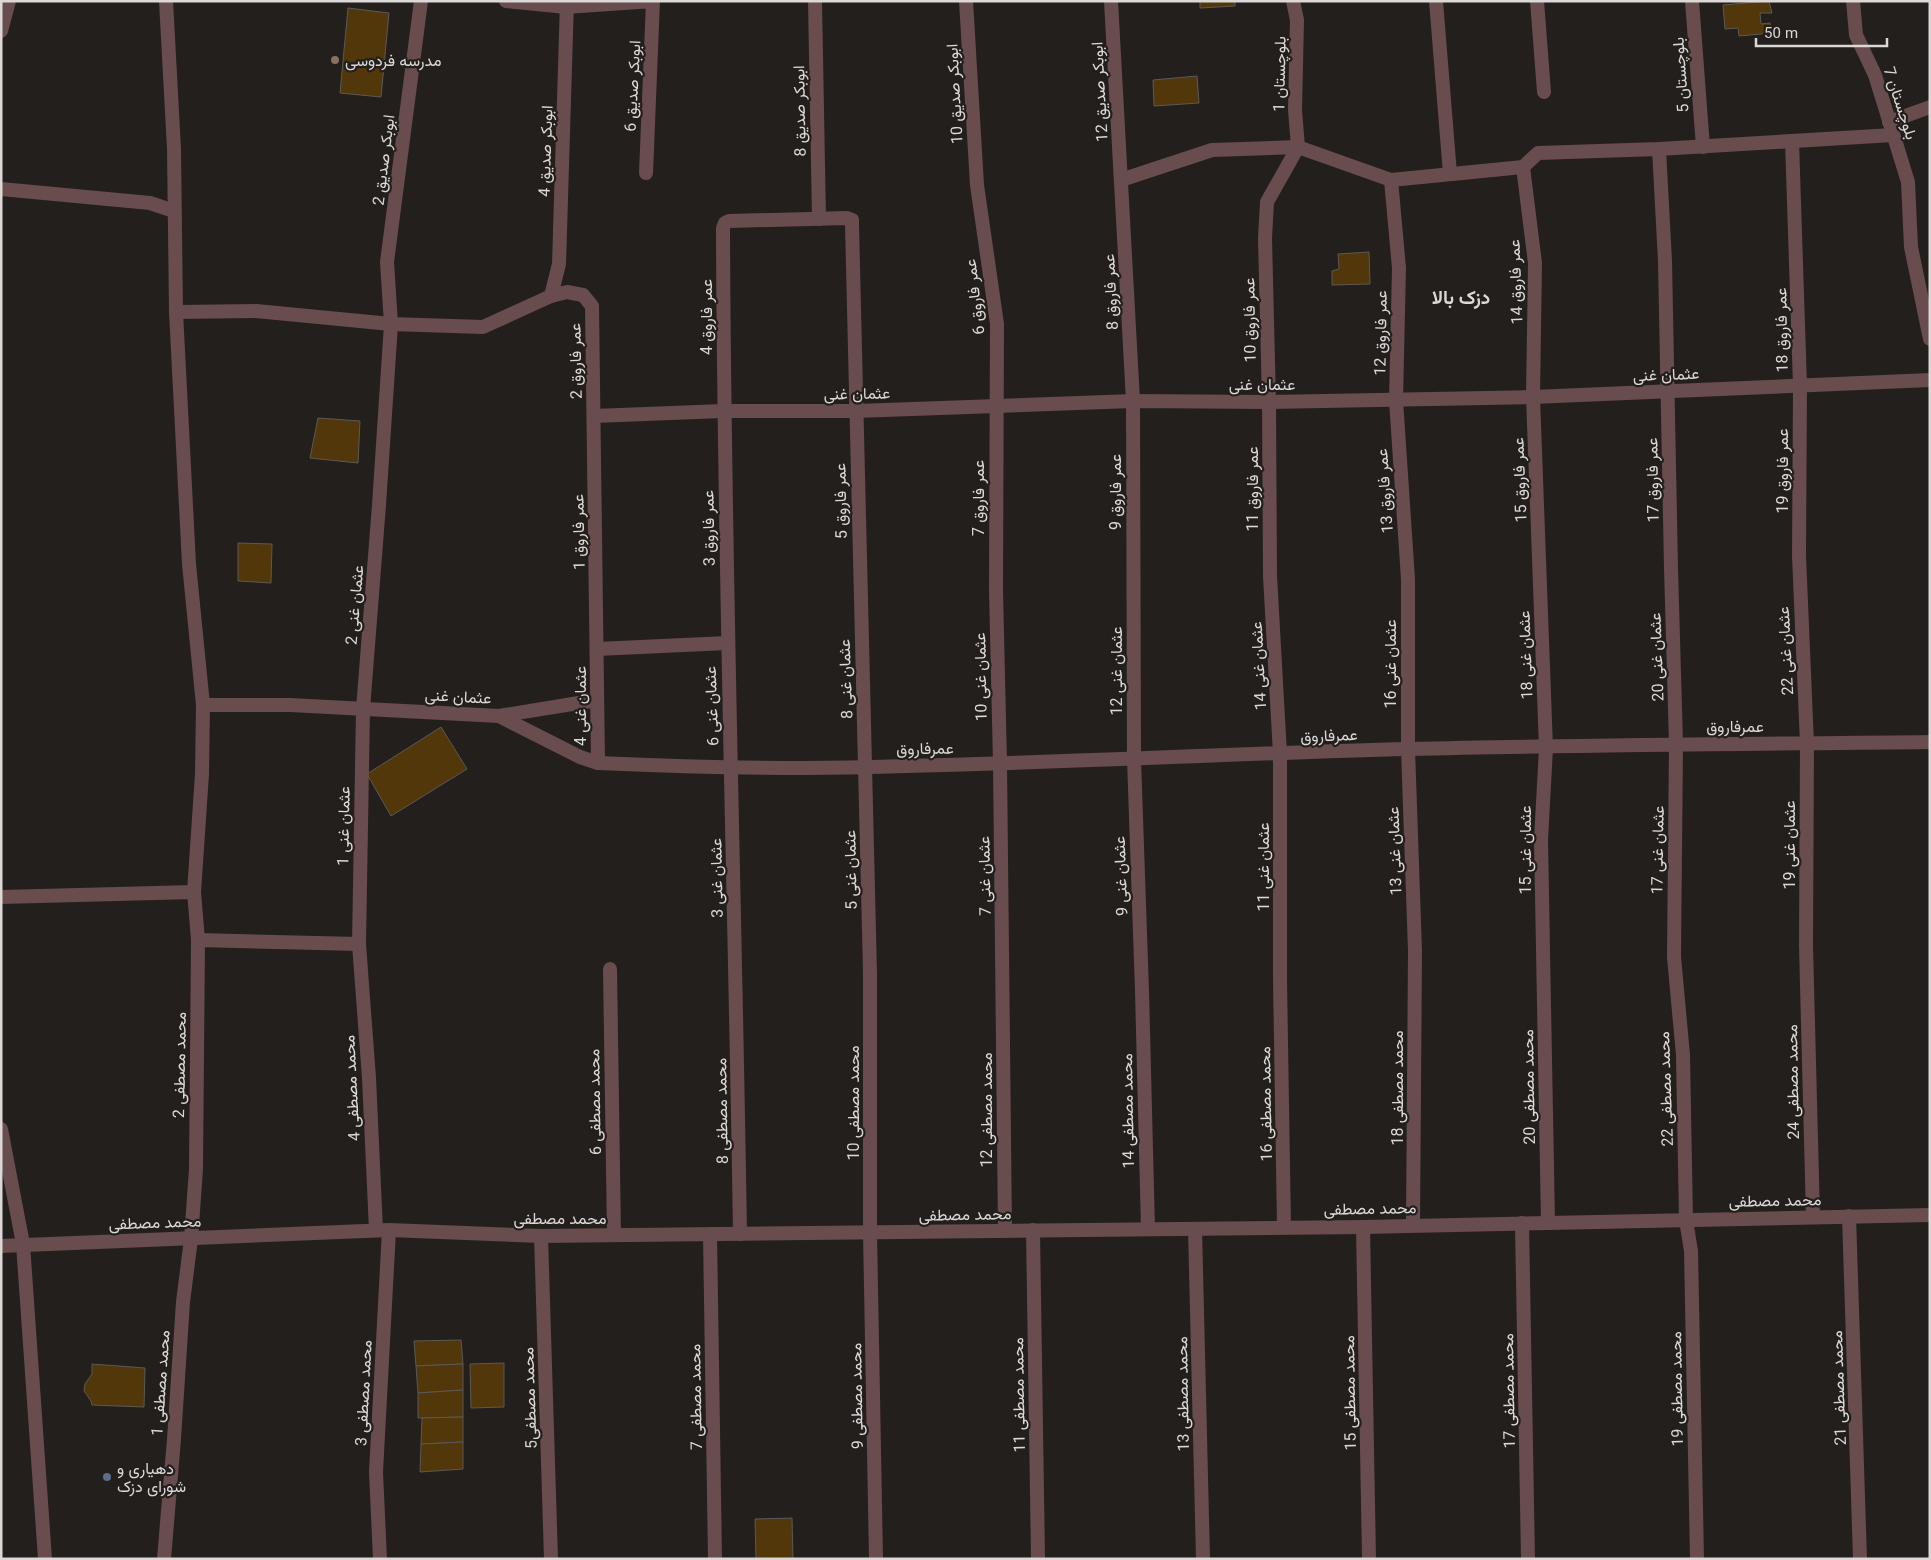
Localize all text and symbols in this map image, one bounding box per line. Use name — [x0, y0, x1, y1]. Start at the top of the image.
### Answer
scale bar — [1756, 15, 1887, 47]
text: 50 m — [1764, 23, 1798, 46]
street label: بلوچستان 1 — [1268, 36, 1295, 112]
street label: بلوچستان 5 — [1667, 36, 1698, 113]
street label: ابوبکر صدیق 6 — [620, 40, 649, 132]
street label: ابوبکر صدیق 12 — [1086, 41, 1117, 143]
street label: ابوبکر صدیق 10 — [941, 43, 972, 145]
place label: مدرسه فردوسی — [345, 50, 441, 75]
marker: مدرسه فردوسی — [329, 54, 341, 66]
street label: بلوچستان 7 — [1875, 64, 1922, 144]
street label: ابوبکر صدیق 8 — [788, 65, 815, 157]
street label: ابوبکر صدیق 4 — [533, 105, 562, 197]
street label: ابوبکر صدیق 2 — [368, 113, 403, 207]
street label: عمر فاروق 14 — [1504, 239, 1531, 325]
street label: عمر فاروق 8 — [1098, 253, 1127, 331]
street label: عمر فاروق 6 — [959, 257, 994, 336]
street label: عمر فاروق 10 — [1238, 277, 1265, 363]
street label: عمر فاروق 4 — [696, 279, 721, 355]
district label: دزک بالا — [1432, 285, 1490, 314]
street label: عمر فاروق 18 — [1770, 287, 1797, 373]
street label: عمر فاروق 12 — [1369, 290, 1396, 376]
street label: عمر فاروق 2 — [564, 323, 591, 399]
street label: عثمان غنی — [1632, 363, 1700, 390]
street label: عثمان غنی — [1229, 374, 1295, 399]
street label: عثمان غنی — [823, 382, 891, 409]
street label: عمر فاروق 19 — [1772, 428, 1797, 514]
street label: عمر فاروق 15 — [1508, 437, 1535, 523]
street label: عمر فاروق 17 — [1641, 437, 1668, 523]
street label: عمر فاروق 11 — [1242, 446, 1267, 532]
street label: عمر فاروق 13 — [1371, 447, 1402, 534]
street label: عمر فاروق 9 — [1105, 454, 1130, 530]
street label: عمر فاروق 7 — [968, 460, 993, 536]
street label: عمر فاروق 5 — [829, 463, 856, 539]
street label: عمر فاروق 3 — [697, 490, 724, 566]
street label: عمر فاروق 1 — [567, 494, 594, 570]
street label: عثمان غنی 2 — [341, 564, 372, 646]
street label: عثمان غنی 22 — [1773, 606, 1802, 696]
street label: عثمان غنی 18 — [1513, 610, 1542, 700]
street label: عثمان غنی 20 — [1644, 612, 1673, 702]
street label: عثمان غنی 16 — [1380, 620, 1405, 708]
street label: عثمان غنی 14 — [1246, 621, 1275, 711]
street label: عثمان غنی 12 — [1106, 627, 1131, 715]
street label: عثمان غنی 10 — [969, 632, 996, 722]
street label: عثمان غنی 8 — [834, 639, 861, 719]
street label: عثمان غنی 4 — [570, 666, 595, 746]
street label: عثمان غنی 6 — [700, 666, 727, 746]
street label: عثمان غنی — [424, 684, 492, 713]
street label: عمرفاروق — [1706, 716, 1764, 741]
street label: عمرفاروق — [1300, 724, 1358, 751]
street label: عمرفاروق — [896, 737, 954, 763]
street label: عثمان غنی 1 — [332, 786, 359, 866]
street label: عثمان غنی 19 — [1779, 801, 1804, 889]
street label: عثمان غنی 17 — [1646, 805, 1673, 895]
street label: عثمان غنی 13 — [1382, 806, 1411, 896]
street label: عثمان غنی 15 — [1515, 806, 1540, 894]
street label: عثمان غنی 11 — [1253, 823, 1278, 911]
street label: عثمان غنی 5 — [839, 830, 866, 910]
street label: عثمان غنی 7 — [973, 836, 1000, 916]
street label: عثمان غنی 9 — [1109, 836, 1136, 916]
street label: عثمان غنی 3 — [705, 838, 732, 918]
street label: محمد مصطفی 2 — [168, 1012, 195, 1118]
street label: محمد مصطفی 24 — [1781, 1024, 1808, 1140]
street label: محمد مصطفی 20 — [1517, 1029, 1544, 1145]
street label: محمد مصطفی 18 — [1387, 1030, 1412, 1146]
street label: محمد مصطفی 22 — [1653, 1031, 1682, 1147]
street label: محمد مصطفی 4 — [338, 1034, 369, 1142]
street label: محمد مصطفی 10 — [843, 1045, 868, 1161]
street label: محمد مصطفی 16 — [1254, 1046, 1281, 1162]
street label: محمد مصطفی 6 — [583, 1049, 610, 1155]
street label: محمد مصطفی 12 — [976, 1052, 1001, 1168]
street label: محمد مصطفی 14 — [1116, 1053, 1143, 1169]
street label: محمد مصطفی 8 — [710, 1058, 737, 1164]
street label: محمد مصطفی — [1728, 1189, 1822, 1216]
street label: محمد مصطفی — [1323, 1197, 1417, 1224]
street label: محمد مصطفی — [918, 1203, 1012, 1230]
street label: محمد مصطفی — [514, 1208, 606, 1233]
street label: محمد مصطفی — [108, 1210, 202, 1239]
street label: محمد مصطفی 1 — [146, 1329, 179, 1437]
street label: محمد مصطفی 21 — [1826, 1330, 1855, 1446]
street label: محمد مصطفی 19 — [1665, 1331, 1692, 1447]
street label: محمد مصطفی 17 — [1497, 1333, 1524, 1449]
street label: محمد مصطفی 15 — [1338, 1335, 1365, 1451]
street label: محمد مصطفی 13 — [1171, 1336, 1198, 1452]
street label: محمد مصطفی 11 — [1007, 1337, 1034, 1453]
street label: محمد مصطفی 3 — [350, 1339, 381, 1447]
street label: محمد مصطفی 9 — [845, 1343, 872, 1449]
street label: محمد مصطفی 7 — [684, 1344, 711, 1450]
street label: محمد مصطفی5 — [517, 1347, 546, 1449]
place label: دهیاری و شورای دزک — [117, 1458, 186, 1501]
marker: دهیاری و شورای دزک — [101, 1471, 113, 1483]

